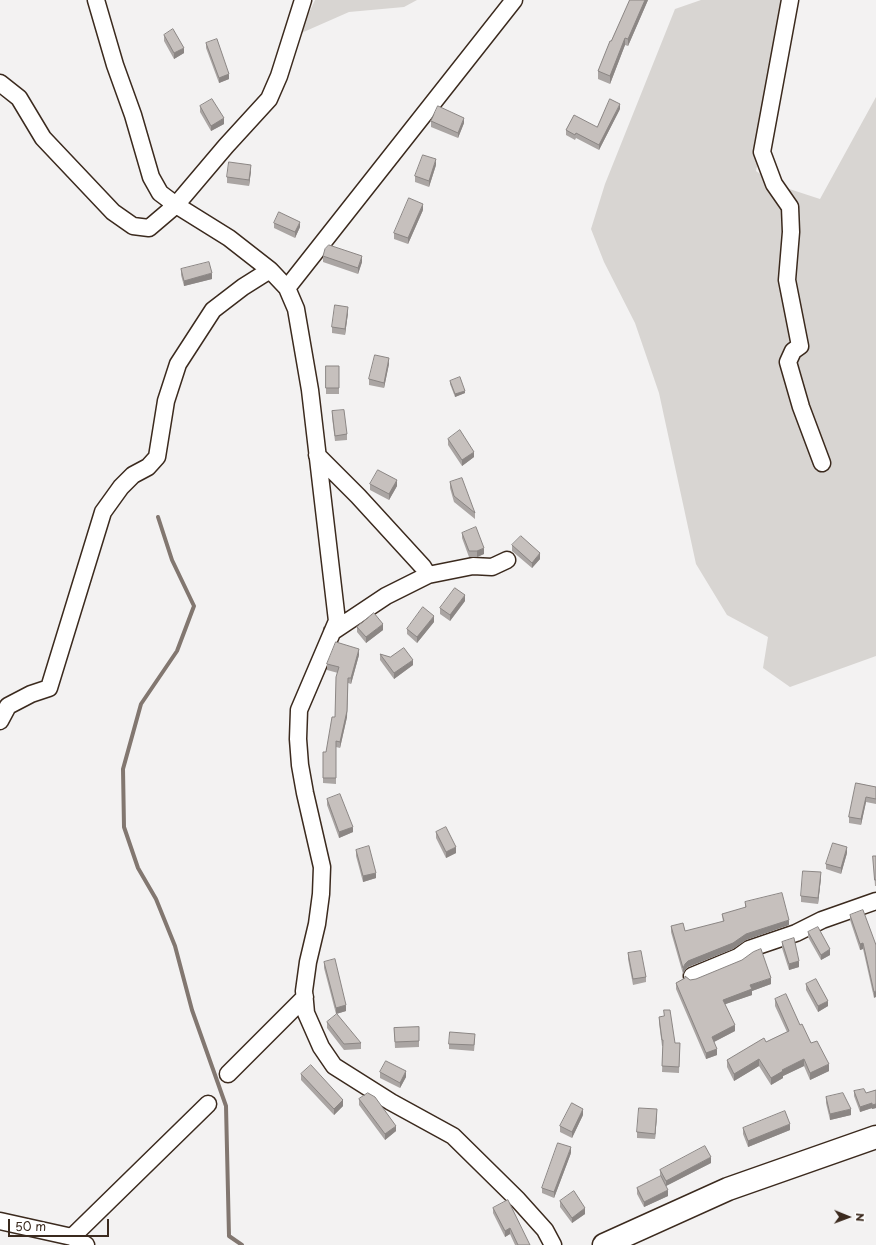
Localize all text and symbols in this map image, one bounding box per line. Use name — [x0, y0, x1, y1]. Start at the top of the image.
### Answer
north arrow — [828, 1197, 868, 1237]
scale bar — [10, 1211, 111, 1237]
text: N — [852, 1213, 869, 1222]
text: 50 m — [15, 1217, 46, 1235]

